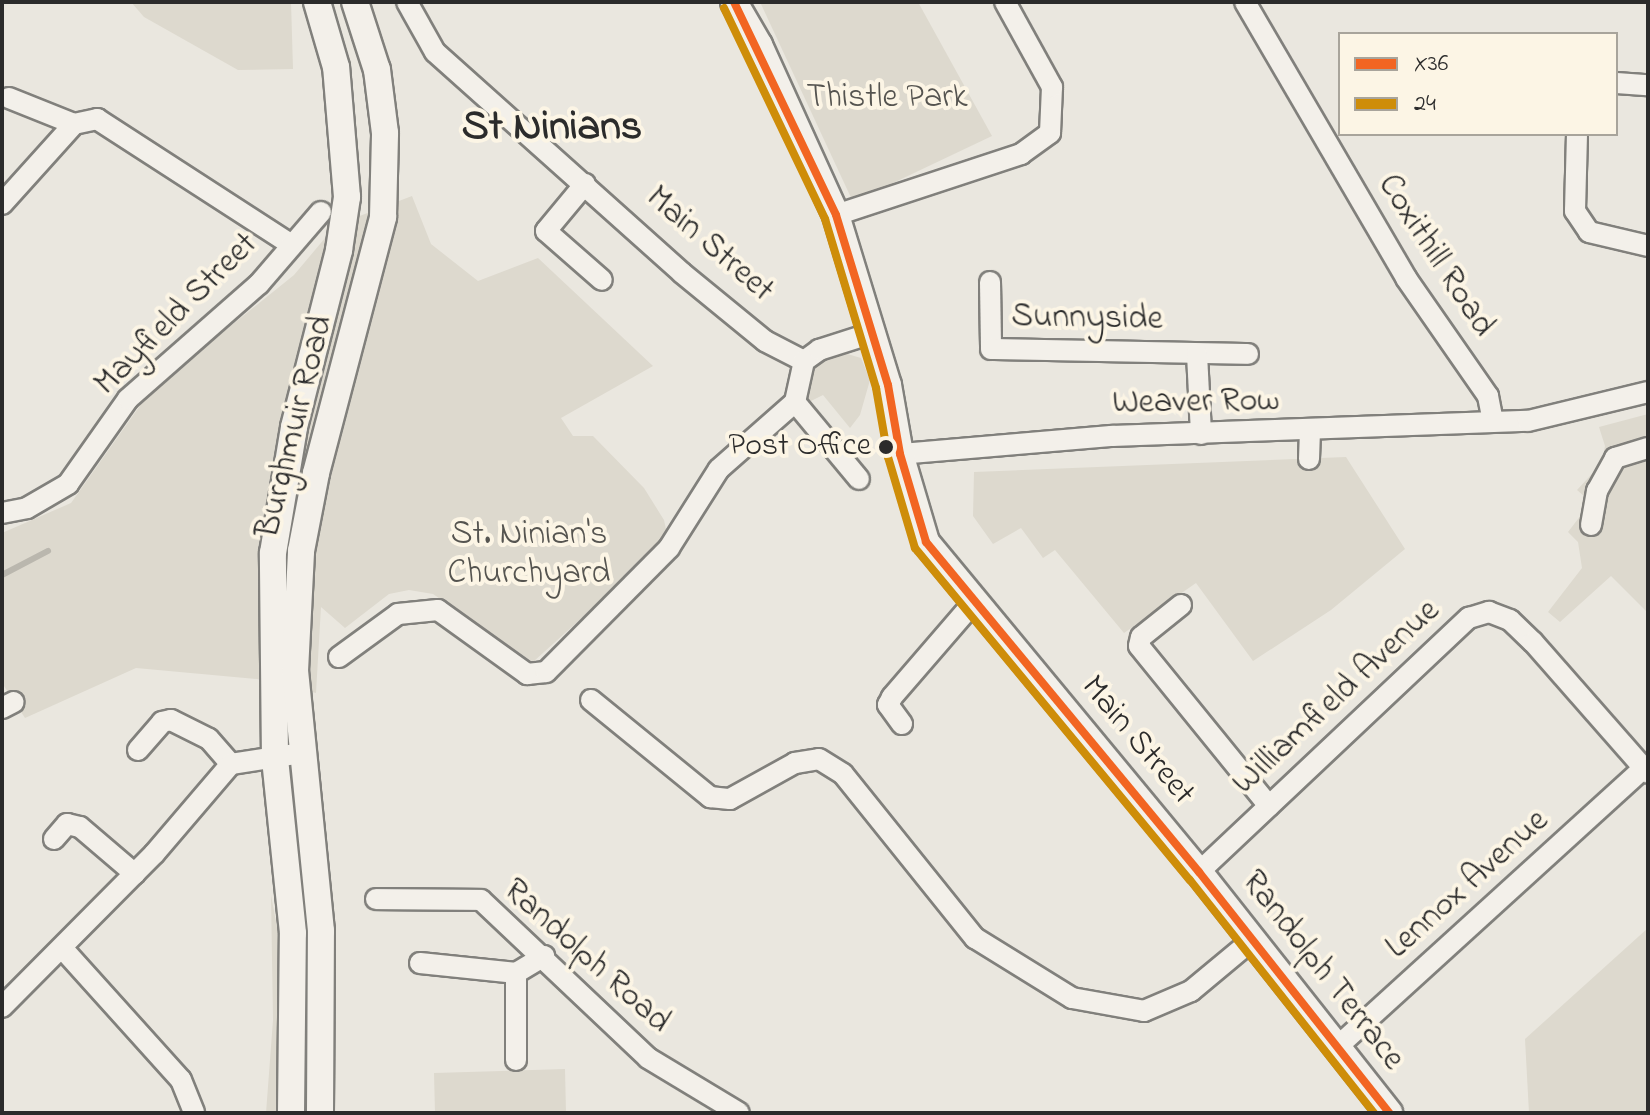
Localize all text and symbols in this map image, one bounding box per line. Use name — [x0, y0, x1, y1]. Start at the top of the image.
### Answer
legend — [1338, 32, 1618, 136]
text: X36 — [1414, 47, 1448, 82]
park label: Thistle Park — [806, 79, 968, 119]
text: 24 — [1414, 87, 1436, 122]
district label: St Ninians — [462, 103, 642, 153]
street label: Coxithill Road — [1367, 167, 1503, 345]
street label: Main Street — [637, 178, 781, 312]
street label: Mayfield Street — [87, 225, 267, 405]
street label: Sunnyside — [1011, 297, 1163, 341]
street label: Burghmuir Road — [249, 312, 343, 542]
street label: Weaver Row — [1112, 381, 1280, 425]
place label: Post Office — [729, 428, 871, 466]
marker: Post Office — [878, 439, 894, 455]
park label: St. Ninian's Churchyard — [448, 515, 610, 594]
street label: Williamfield Avenue — [1225, 591, 1449, 805]
street label: Main Street — [1071, 668, 1203, 814]
street label: Lennox Avenue — [1378, 801, 1558, 969]
street label: Randolph Terrace — [1231, 863, 1413, 1079]
street label: Randolph Road — [494, 871, 678, 1043]

